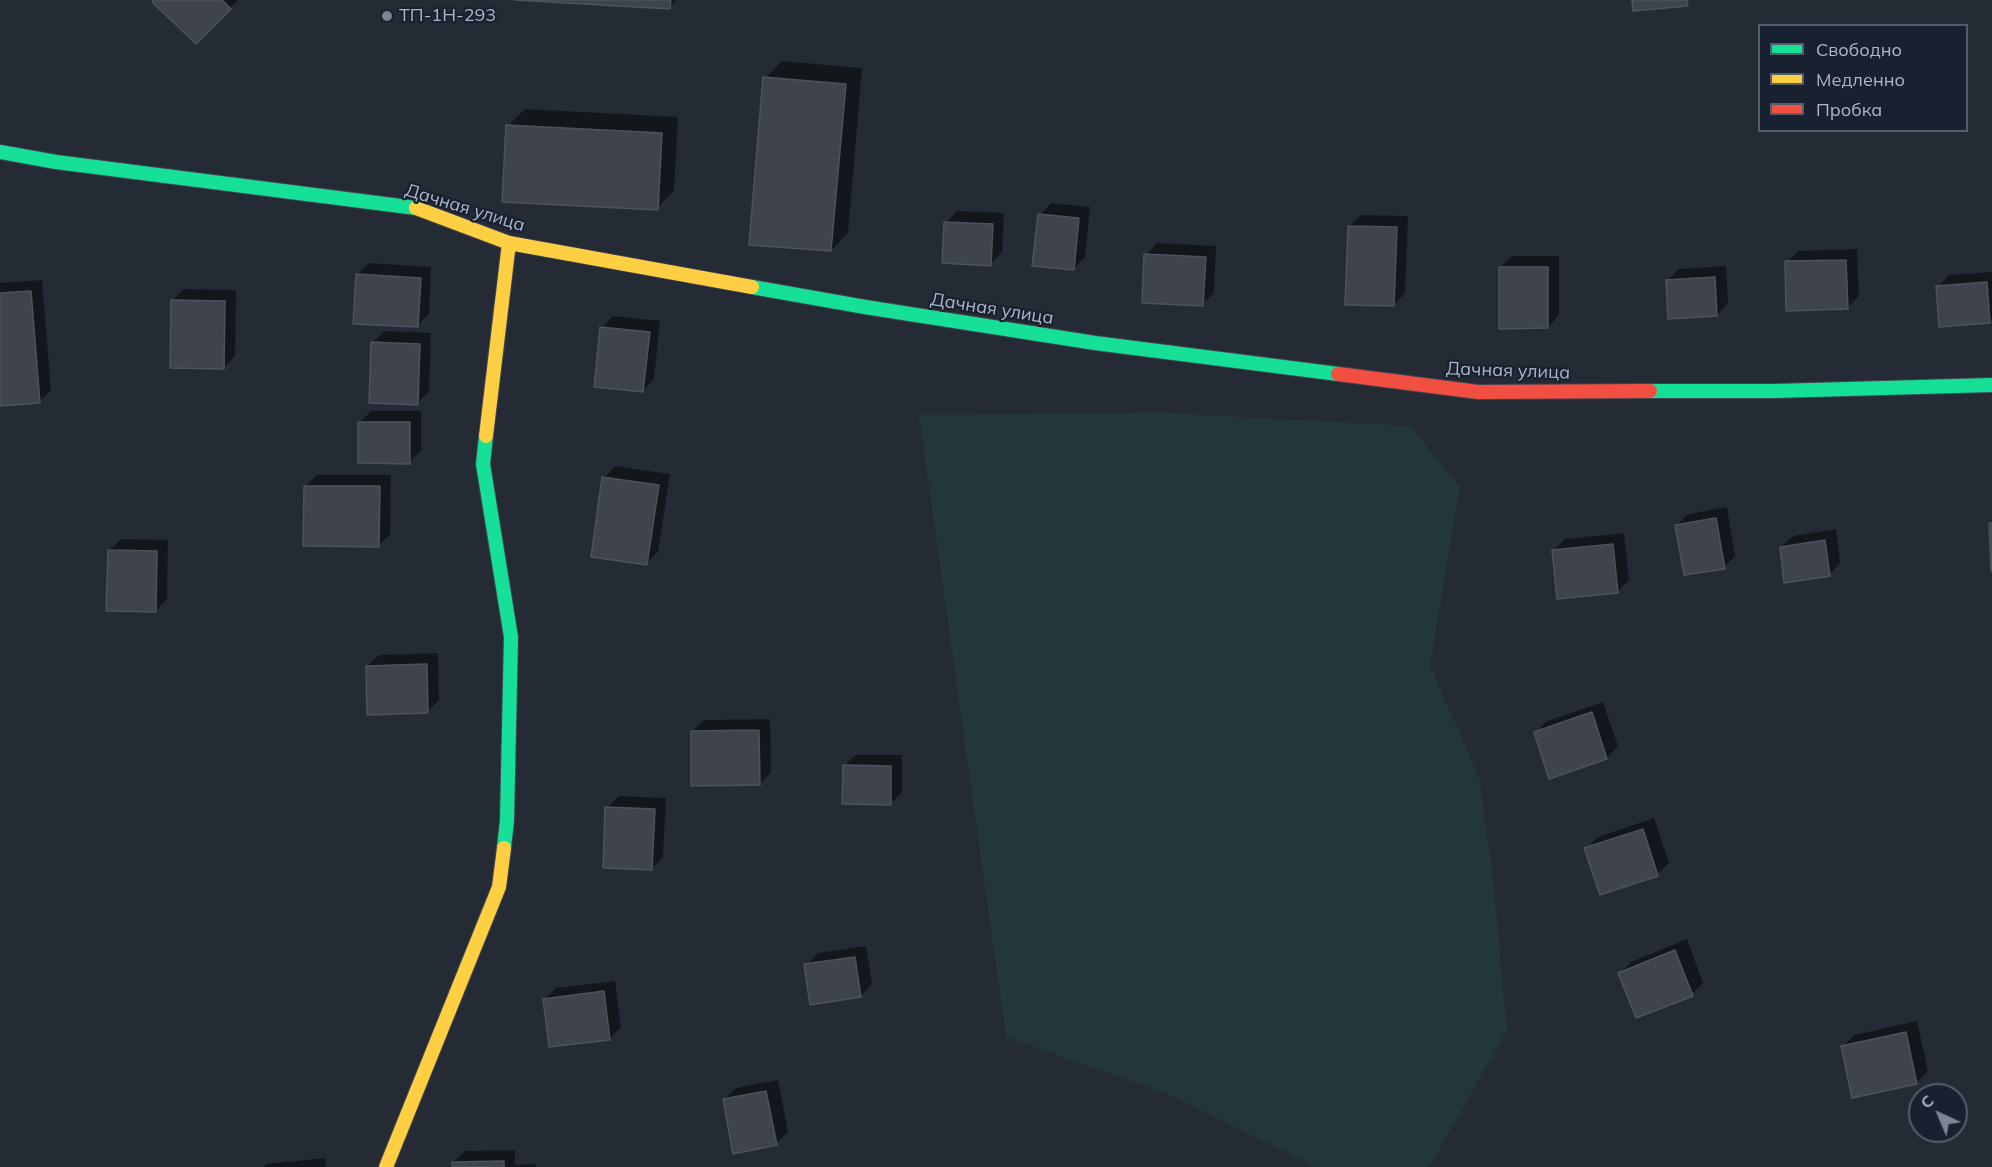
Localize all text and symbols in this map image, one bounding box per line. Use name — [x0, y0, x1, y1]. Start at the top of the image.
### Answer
place label: ТП-1Н-293 — [399, 5, 496, 27]
marker: ТП-1Н-293 — [380, 9, 394, 23]
legend — [1758, 24, 1968, 132]
text: Свободно — [1816, 38, 1902, 61]
text: Медленно — [1816, 68, 1905, 91]
text: Пробка — [1816, 98, 1882, 121]
street label: Дачная улица — [402, 179, 528, 237]
street label: Дачная улица — [929, 289, 1055, 329]
street label: Дачная улица — [1445, 358, 1571, 384]
north arrow — [1908, 1083, 1968, 1143]
text: С — [1916, 1090, 1938, 1112]

